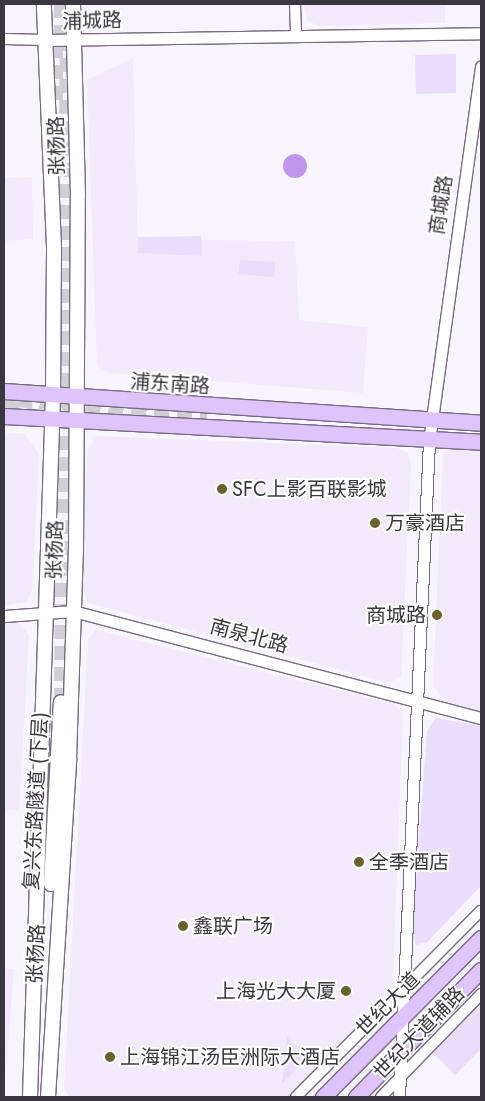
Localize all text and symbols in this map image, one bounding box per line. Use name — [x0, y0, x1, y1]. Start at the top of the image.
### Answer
street label: 浦城路 — [62, 8, 122, 34]
street label: 张杨路 — [44, 116, 70, 176]
street label: 商城路 — [424, 173, 458, 237]
street label: 浦东南路 — [129, 369, 211, 399]
place label: SFC上影百联影城 — [232, 477, 387, 501]
marker: SFC上影百联影城 — [216, 483, 228, 495]
place label: 万豪酒店 — [385, 511, 465, 535]
marker: 万豪酒店 — [369, 517, 381, 529]
street label: 张杨路 — [42, 520, 68, 580]
place label: 商城路 — [366, 603, 426, 627]
marker: 商城路 — [430, 608, 444, 622]
street label: 南泉北路 — [207, 614, 291, 658]
street label: 复兴东路隧道 (下层) — [19, 711, 53, 891]
place label: 全季酒店 — [369, 850, 449, 874]
marker: 全季酒店 — [353, 856, 365, 868]
place label: 鑫联广场 — [193, 914, 273, 938]
marker: 鑫联广场 — [177, 920, 189, 932]
street label: 张杨路 — [22, 923, 50, 985]
street label: 世纪大道 — [351, 967, 425, 1041]
place label: 上海光大大厦 — [216, 979, 336, 1003]
street label: 世纪大道辅路 — [369, 982, 469, 1084]
marker: 上海光大大厦 — [340, 985, 352, 997]
place label: 上海锦江汤臣洲际大酒店 — [120, 1045, 340, 1069]
marker: 上海锦江汤臣洲际大酒店 — [104, 1051, 116, 1063]

